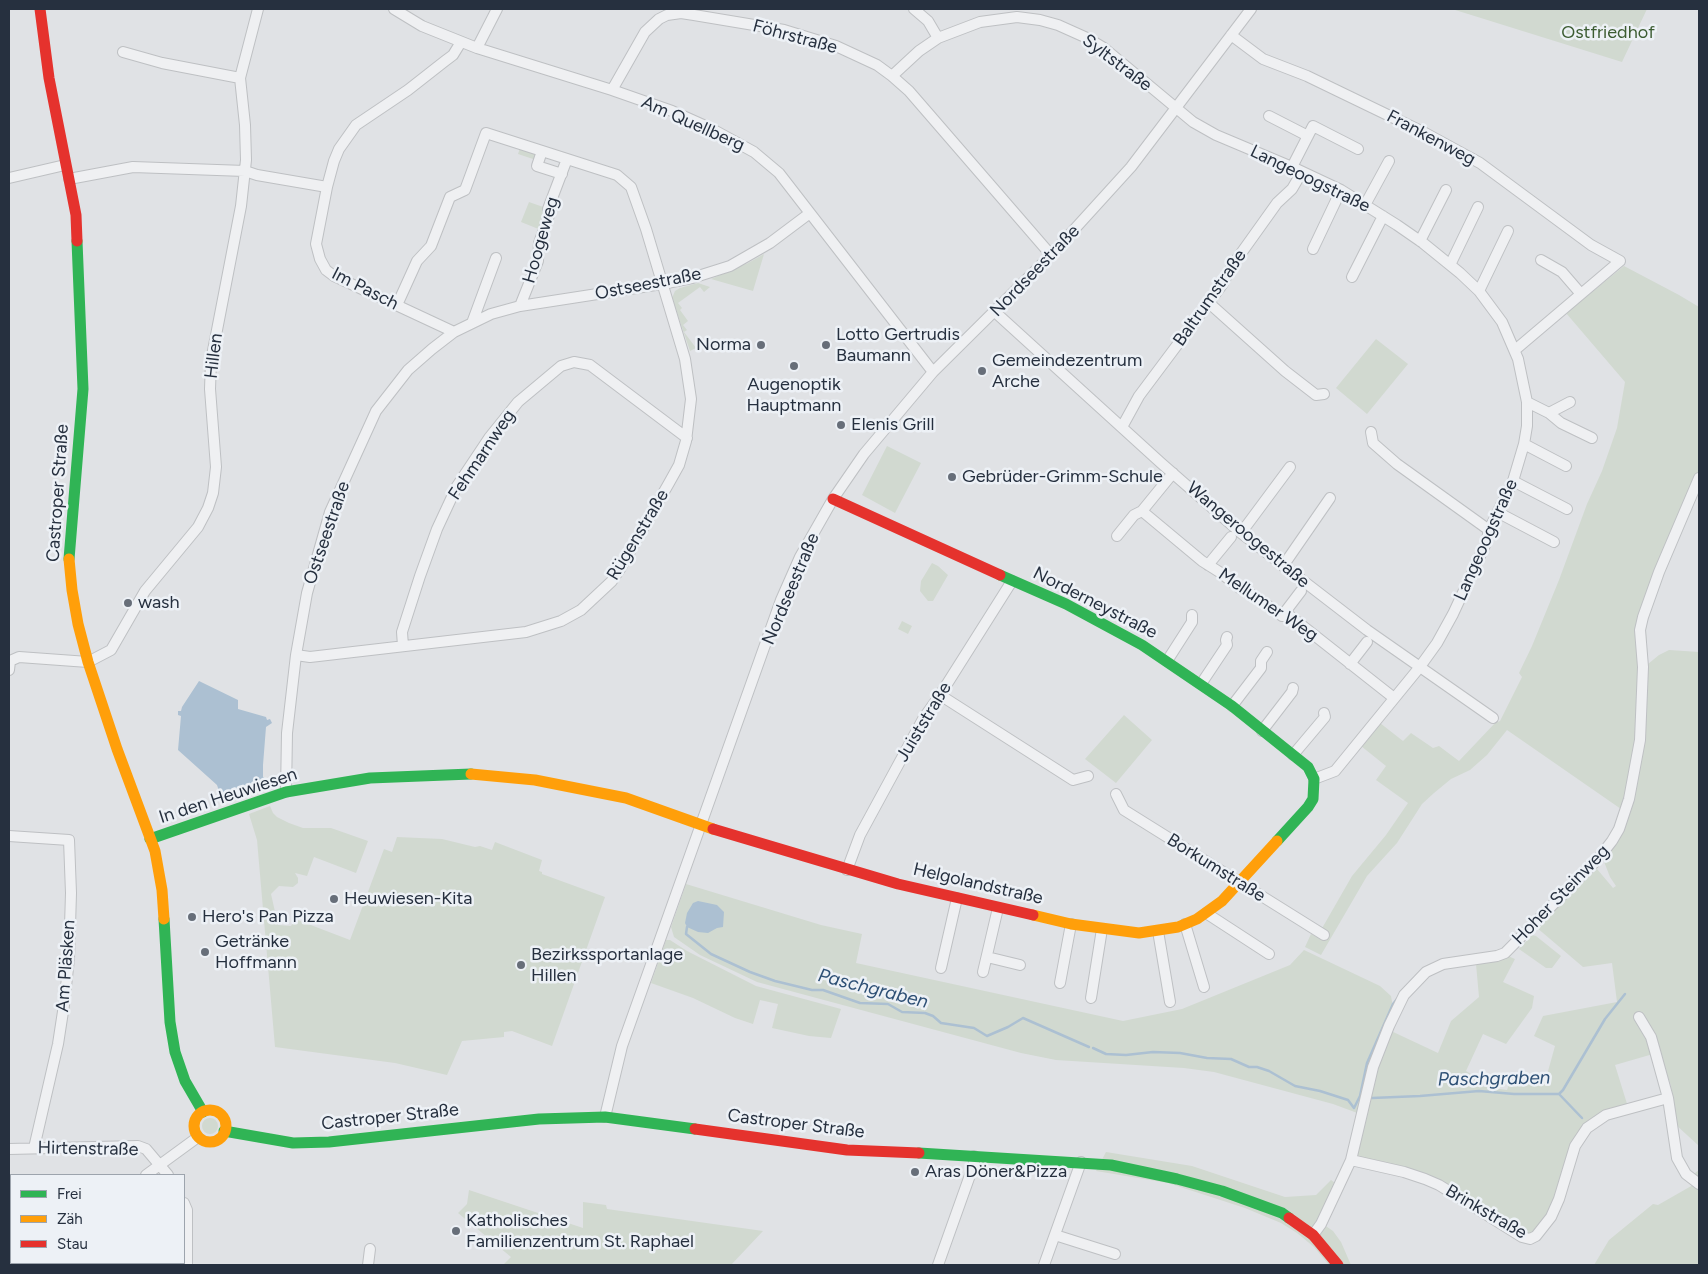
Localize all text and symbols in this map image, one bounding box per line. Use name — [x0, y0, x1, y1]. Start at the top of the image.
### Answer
street label: Föhrstraße — [750, 15, 840, 59]
park label: Ostfriedhof — [1561, 22, 1655, 44]
street label: Syltstraße — [1078, 30, 1156, 96]
street label: Am Quellberg — [638, 92, 748, 156]
street label: Frankenweg — [1383, 106, 1479, 170]
street label: Langeoogstraße — [1246, 141, 1374, 217]
street label: Hoogeweg — [518, 194, 564, 286]
street label: Nordseestraße — [986, 221, 1084, 321]
street label: Baltrumstraße — [1169, 246, 1251, 350]
street label: Im Pasch — [328, 263, 402, 315]
street label: Ostseestraße — [593, 263, 703, 305]
place label: Lotto Gertrudis Baumann — [836, 324, 960, 366]
street label: Hillen — [201, 332, 227, 380]
place label: Norma — [696, 334, 751, 356]
marker: Norma — [755, 339, 767, 351]
marker: Lotto Gertrudis Baumann — [820, 339, 832, 351]
place label: Gemeindezentrum Arche — [992, 350, 1142, 392]
marker: Augenoptik Hauptmann — [788, 360, 800, 372]
marker: Gemeindezentrum Arche — [976, 365, 988, 377]
place label: Augenoptik Hauptmann — [747, 374, 841, 416]
street label: Fehmarnweg — [444, 406, 520, 504]
place label: Elenis Grill — [851, 414, 934, 436]
marker: Elenis Grill — [835, 419, 847, 431]
street label: Castroper Straße — [42, 423, 74, 563]
place label: Gebrüder-Grimm-Schule — [962, 466, 1163, 488]
marker: Gebrüder-Grimm-Schule — [946, 471, 958, 483]
street label: Langeoogstraße — [1450, 476, 1522, 604]
street label: Wangeroogestraße — [1182, 477, 1314, 593]
street label: Ostseestraße — [299, 479, 355, 587]
street label: Rügenstraße — [602, 486, 674, 584]
street label: Nordseestraße — [758, 530, 824, 648]
street label: Norderneystraße — [1029, 562, 1161, 644]
street label: Mellumer Weg — [1214, 564, 1322, 646]
place label: wash — [138, 592, 180, 614]
marker: wash — [122, 597, 134, 609]
street label: Juiststraße — [892, 678, 956, 766]
street label: In den Heuwiesen — [156, 763, 300, 829]
street label: Borkumstraße — [1163, 829, 1269, 907]
street label: Hoher Steinweg — [1508, 841, 1614, 949]
street label: Helgolandstraße — [911, 859, 1045, 909]
place label: Heuwiesen-Kita — [344, 888, 472, 910]
marker: Heuwiesen-Kita — [328, 893, 340, 905]
place label: Hero's Pan Pizza — [202, 906, 334, 928]
marker: Hero's Pan Pizza — [186, 911, 198, 923]
street label: Am Pläsken — [52, 919, 80, 1013]
place label: Getränke Hoffmann — [215, 931, 297, 974]
place label: Bezirkssportanlage Hillen — [531, 944, 683, 986]
marker: Getränke Hoffmann — [199, 946, 211, 958]
marker: Bezirkssportanlage Hillen — [515, 959, 527, 971]
water label: Paschgraben — [816, 964, 930, 1014]
water label: Paschgraben — [1437, 1067, 1551, 1091]
street label: Castroper Straße — [320, 1099, 460, 1135]
street label: Castroper Straße — [726, 1105, 866, 1143]
street label: Hirtenstraße — [37, 1137, 139, 1161]
place label: Aras Döner&Pizza — [925, 1161, 1067, 1183]
marker: Aras Döner&Pizza — [909, 1166, 921, 1178]
legend — [10, 1174, 185, 1264]
street label: Brinkstraße — [1441, 1180, 1531, 1244]
text: Frei — [57, 1185, 82, 1203]
text: Zäh — [57, 1210, 83, 1228]
place label: Katholisches Familienzentrum St. Raphael — [466, 1210, 694, 1252]
marker: Katholisches Familienzentrum St. Raphael — [450, 1225, 462, 1237]
text: Stau — [57, 1235, 88, 1253]

